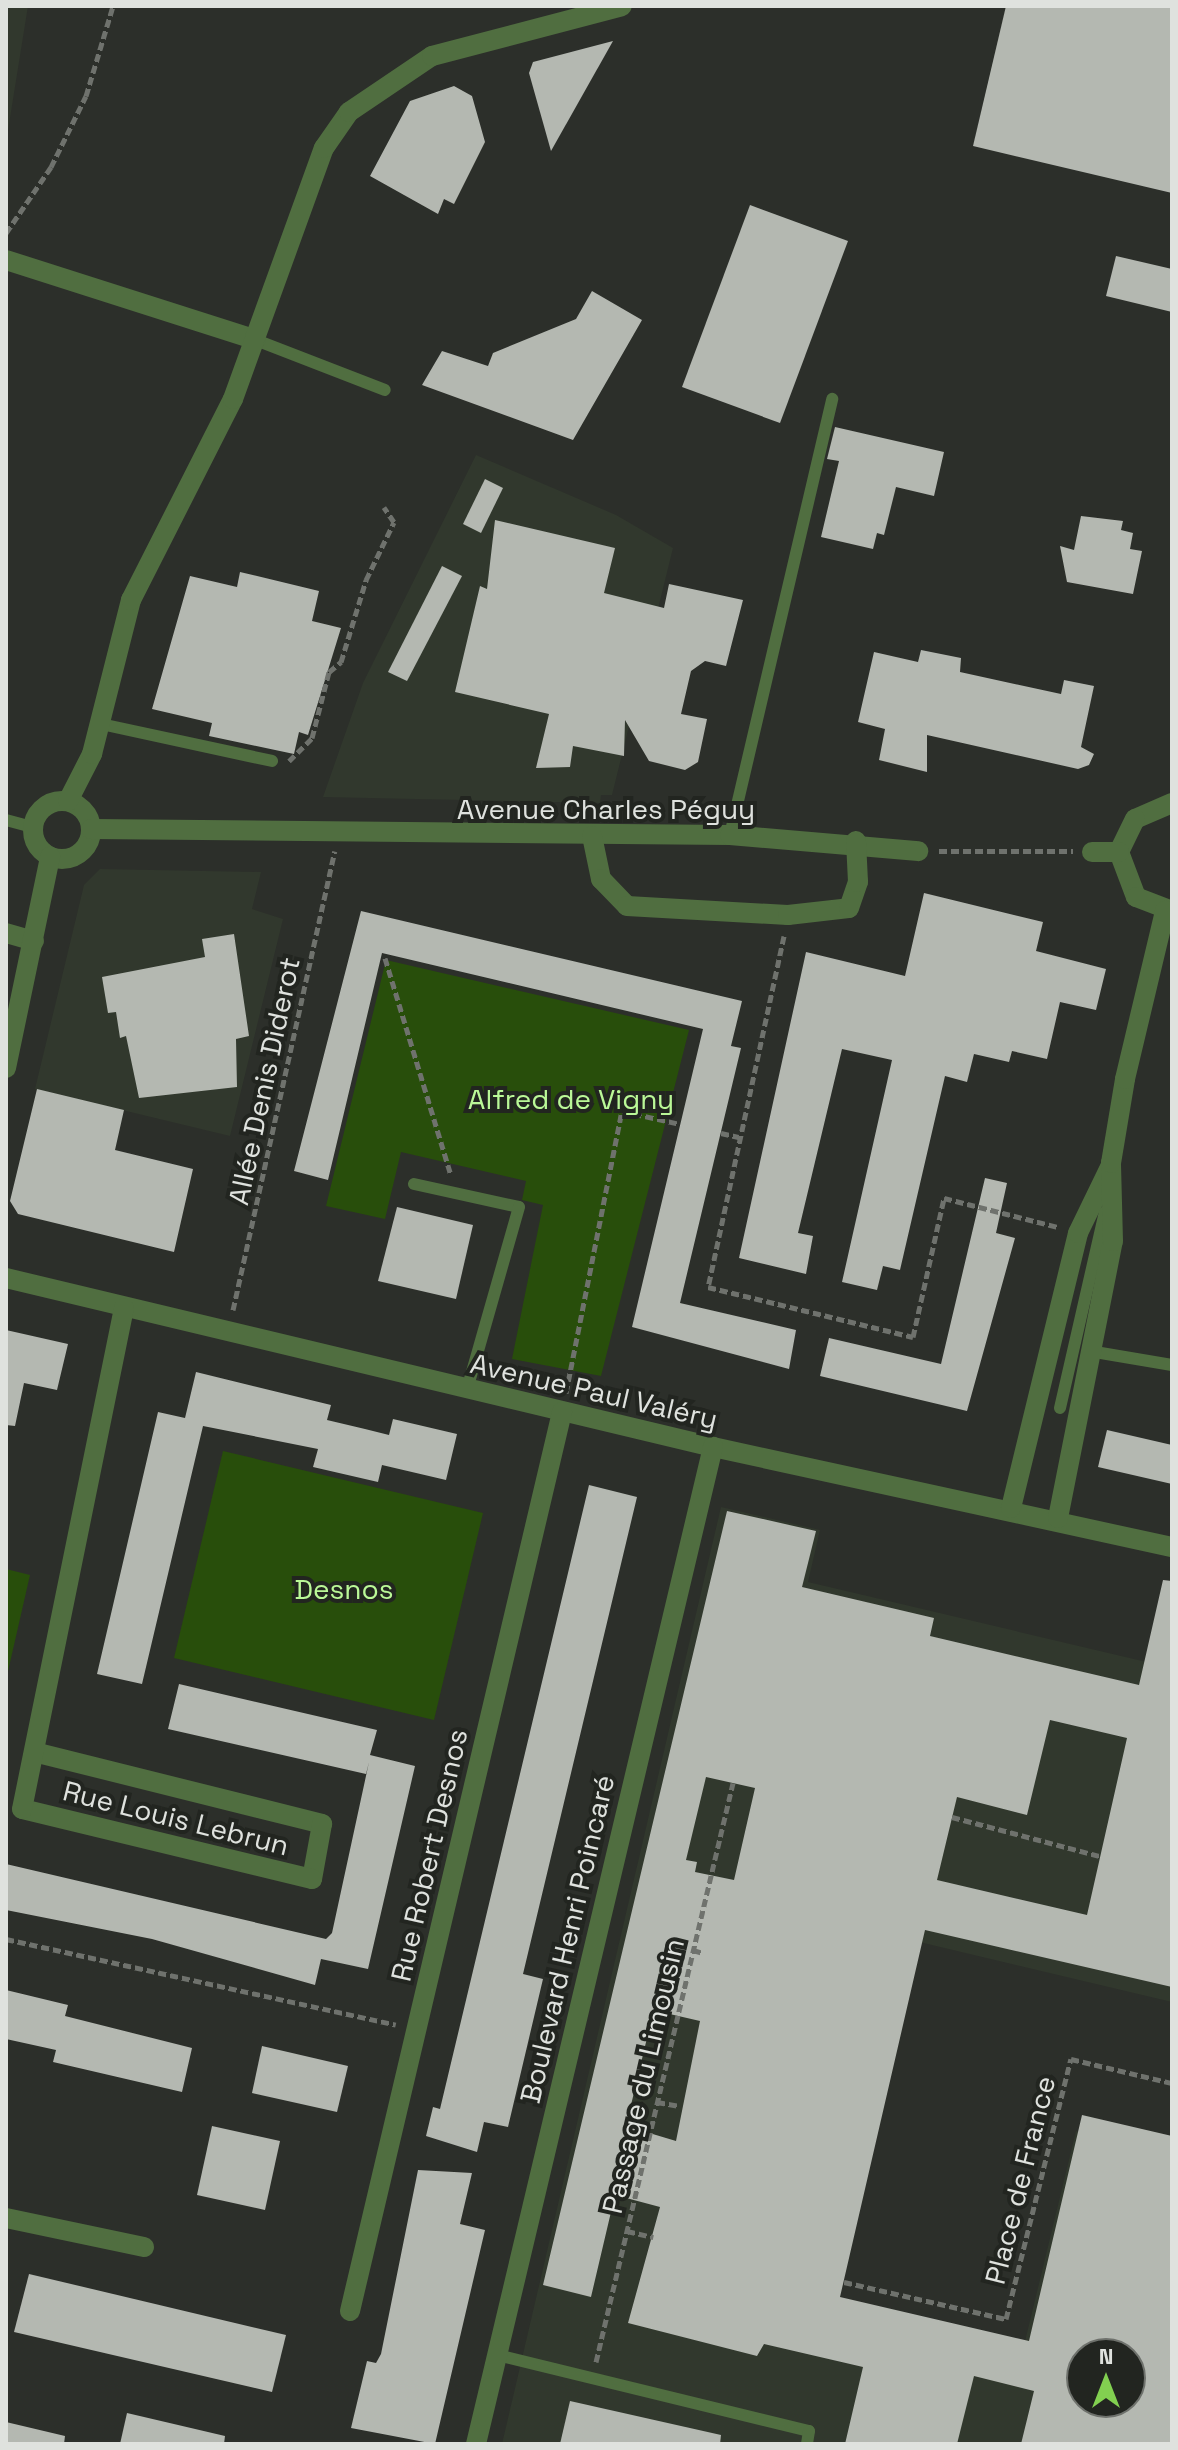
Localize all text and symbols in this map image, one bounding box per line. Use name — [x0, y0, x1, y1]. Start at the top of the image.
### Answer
street label: Avenue Charles Péguy — [457, 792, 755, 826]
street label: Allée Denis Diderot — [221, 954, 307, 1208]
park label: Alfred de Vigny — [468, 1082, 674, 1116]
street label: Avenue Paul Valéry — [467, 1346, 721, 1436]
park label: Desnos — [294, 1572, 394, 1606]
street label: Rue Robert Desnos — [384, 1726, 474, 1984]
street label: Boulevard Henri Poincaré — [513, 1772, 621, 2106]
street label: Rue Louis Lebrun — [60, 1774, 292, 1862]
street label: Passage du Limousin — [595, 1935, 691, 2217]
street label: Place de France — [978, 2072, 1062, 2288]
north arrow — [1066, 2338, 1146, 2418]
text: N — [1099, 2342, 1113, 2370]

